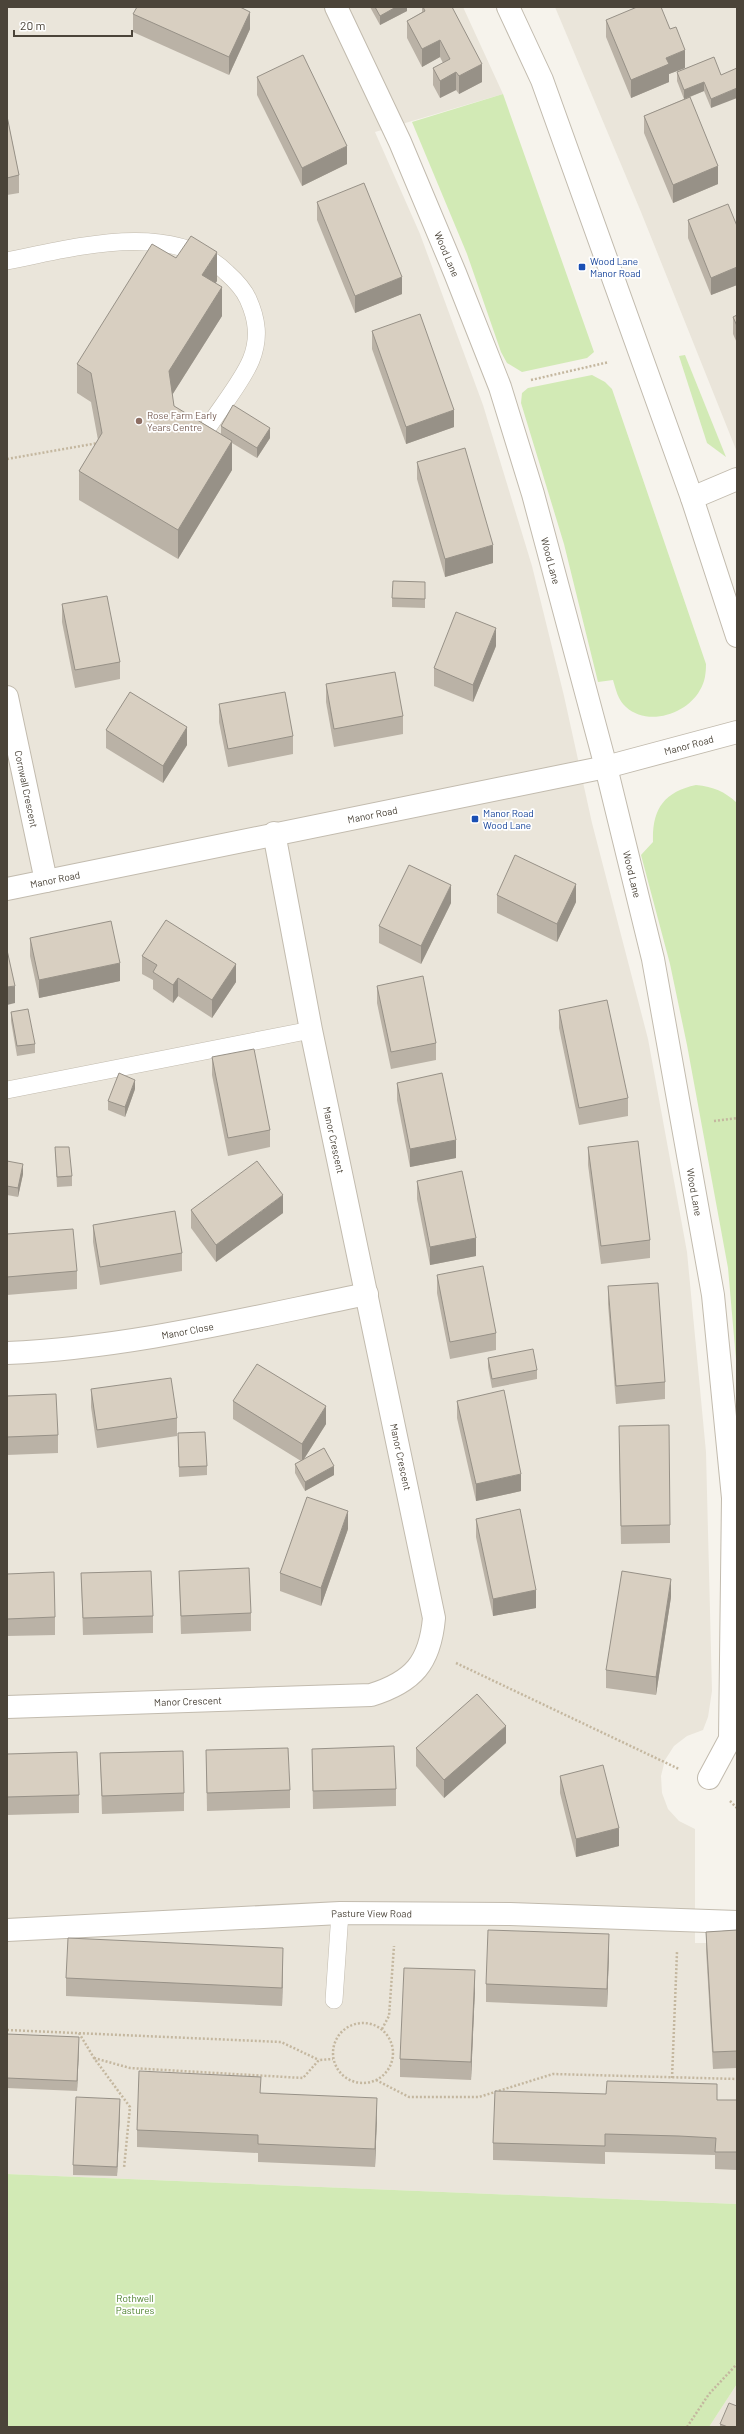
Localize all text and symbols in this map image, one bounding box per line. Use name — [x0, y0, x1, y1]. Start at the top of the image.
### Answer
scale bar — [14, 12, 132, 38]
text: 20 m — [20, 18, 46, 32]
street label: Wood Lane — [432, 230, 462, 279]
place label: Wood Lane Manor Road — [590, 255, 641, 279]
marker: Wood Lane Manor Road — [577, 262, 587, 272]
place label: Rose Farm Early Years Centre — [147, 409, 217, 433]
marker: Rose Farm Early Years Centre — [134, 416, 144, 426]
street label: Wood Lane — [539, 536, 563, 585]
street label: Manor Road — [663, 733, 715, 757]
street label: Cornwall Crescent — [12, 749, 41, 829]
street label: Manor Road — [346, 804, 399, 826]
place label: Manor Road Wood Lane — [483, 807, 534, 831]
marker: Manor Road Wood Lane — [470, 814, 480, 824]
street label: Wood Lane — [621, 849, 644, 899]
street label: Manor Road — [29, 868, 81, 890]
street label: Manor Crescent — [321, 1106, 347, 1175]
street label: Wood Lane — [684, 1167, 705, 1217]
street label: Manor Close — [160, 1320, 215, 1341]
street label: Manor Crescent — [388, 1423, 414, 1492]
street label: Manor Crescent — [154, 1694, 222, 1708]
street label: Pasture View Road — [331, 1907, 412, 1919]
park label: Rothwell Pastures — [116, 2292, 154, 2316]

